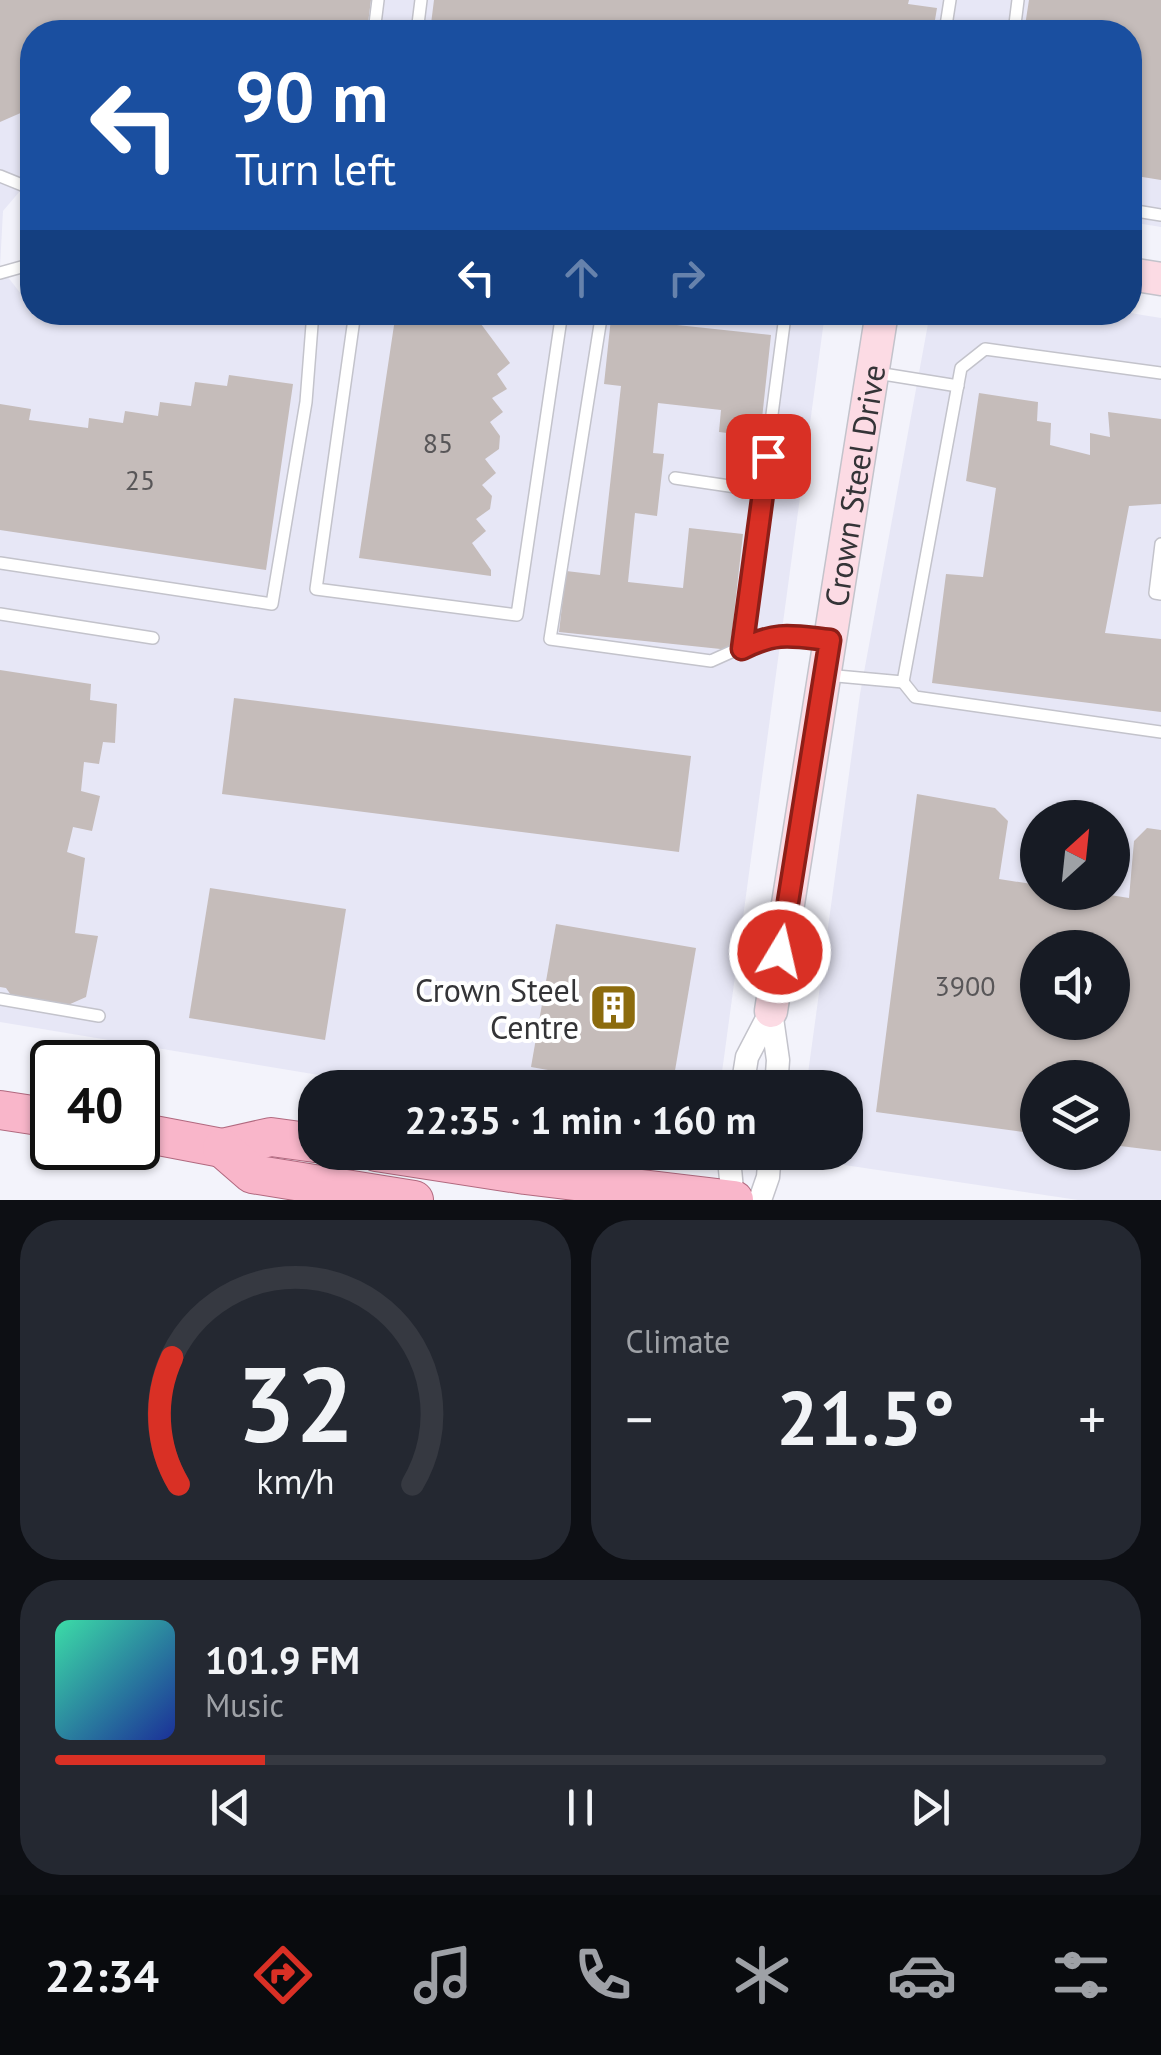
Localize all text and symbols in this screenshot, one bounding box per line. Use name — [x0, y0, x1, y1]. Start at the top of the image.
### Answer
text: 90 m — [235, 51, 388, 141]
icon: left — [70, 60, 200, 190]
text: Turn left — [235, 139, 396, 197]
icon: left — [449, 250, 504, 305]
icon: ahead — [554, 250, 609, 305]
icon: right — [659, 250, 714, 305]
street label: Crown Steel Drive — [815, 362, 894, 610]
pin — [726, 414, 811, 499]
house number: 85 — [423, 424, 453, 461]
icon: arrive — [741, 429, 796, 484]
house number: 25 — [125, 461, 155, 498]
north arrow — [1020, 800, 1130, 910]
map controls — [1020, 800, 1130, 1170]
position arrow — [728, 900, 832, 1004]
button: sound — [1020, 930, 1130, 1040]
house number: 3900 — [934, 967, 996, 1004]
place label: Crown Steel Centre — [415, 969, 580, 1048]
building icon: Crown Steel Centre — [588, 982, 640, 1034]
speed limit sign: 40 — [30, 1040, 160, 1170]
button: layers — [1020, 1060, 1130, 1170]
text: 22:35 · 1 min · 160 m — [405, 1095, 756, 1144]
text: Climate — [626, 1320, 730, 1362]
text: 32 — [236, 1336, 354, 1471]
text: 21.5° — [776, 1369, 955, 1466]
text: − — [626, 1383, 653, 1454]
text: + — [1078, 1383, 1106, 1454]
text: km/h — [256, 1458, 334, 1504]
text: 101.9 FM — [205, 1635, 360, 1684]
text: Music — [205, 1684, 284, 1726]
icon: previous — [203, 1780, 258, 1835]
icon: pause — [553, 1780, 608, 1835]
icon: next — [903, 1780, 958, 1835]
icon: directions — [248, 1940, 318, 2010]
icon: music — [408, 1940, 478, 2010]
icon: phone — [568, 1940, 638, 2010]
icon: climate — [727, 1940, 797, 2010]
icon: car — [887, 1940, 957, 2010]
icon: filters — [1046, 1940, 1116, 2010]
text: 22:34 — [45, 1946, 159, 2004]

